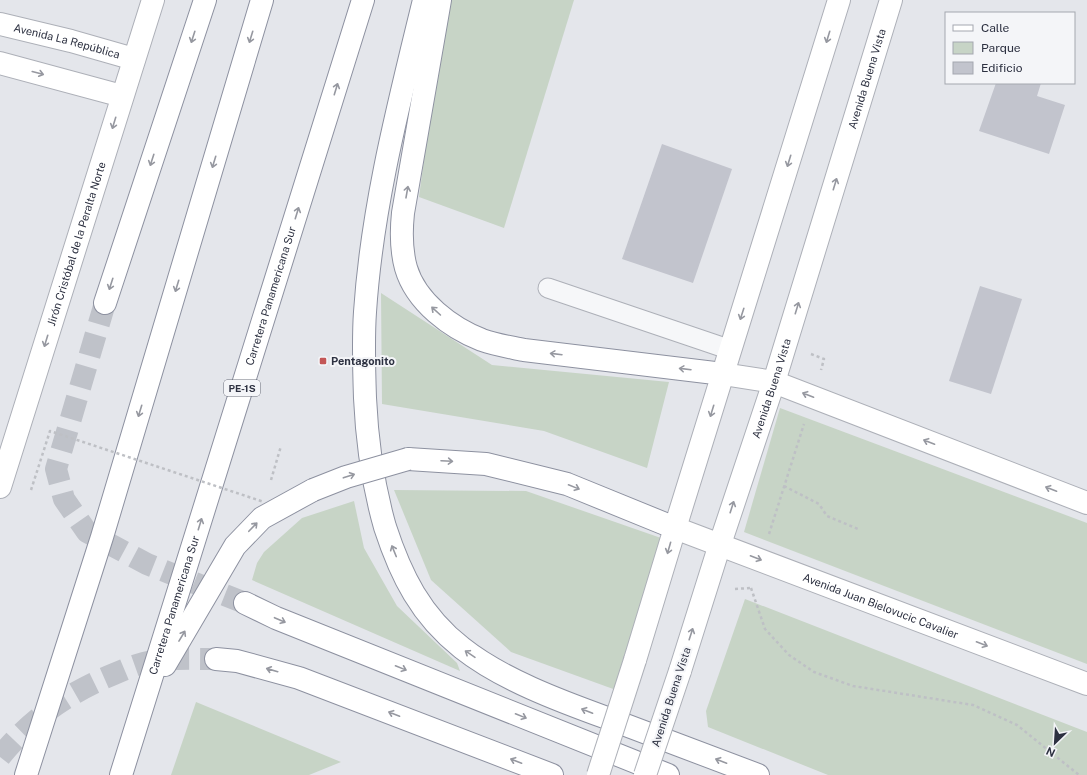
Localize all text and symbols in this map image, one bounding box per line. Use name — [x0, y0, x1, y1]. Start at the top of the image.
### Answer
legend — [945, 12, 1075, 84]
street label: Avenida La República — [13, 21, 121, 61]
text: Calle — [981, 21, 1010, 35]
street label: Avenida Buena Vista — [846, 27, 888, 130]
one-way arrow — [189, 30, 196, 43]
one-way arrow — [247, 31, 254, 44]
one-way arrow — [823, 31, 831, 43]
text: Parque — [981, 41, 1021, 55]
text: Edificio — [981, 61, 1023, 75]
one-way arrow — [31, 70, 44, 77]
one-way arrow — [332, 83, 340, 95]
one-way arrow — [110, 116, 117, 129]
one-way arrow — [148, 154, 155, 167]
one-way arrow — [210, 155, 217, 168]
one-way arrow — [785, 155, 792, 168]
street label: Jirón Cristóbal de la Peralta Norte — [45, 160, 108, 327]
one-way arrow — [832, 177, 839, 190]
one-way arrow — [403, 186, 411, 199]
one-way arrow — [294, 207, 301, 220]
street label: Carretera Panamericana Sur — [243, 225, 298, 367]
one-way arrow — [107, 277, 114, 290]
one-way arrow — [173, 280, 180, 293]
one-way arrow — [794, 302, 801, 315]
one-way arrow — [431, 306, 441, 315]
one-way arrow — [738, 307, 745, 320]
one-way arrow — [42, 334, 49, 347]
street label: Avenida Buena Vista — [750, 337, 793, 440]
one-way arrow — [550, 350, 563, 358]
place label: Pentagonito — [331, 355, 395, 367]
marker: Pentagonito — [318, 356, 328, 366]
one-way arrow — [679, 365, 692, 373]
road number: PE-1S — [224, 380, 260, 396]
one-way arrow — [803, 390, 815, 398]
one-way arrow — [136, 404, 143, 417]
one-way arrow — [708, 404, 715, 417]
one-way arrow — [924, 437, 936, 445]
one-way arrow — [440, 458, 453, 465]
one-way arrow — [343, 472, 356, 479]
one-way arrow — [567, 483, 579, 491]
one-way arrow — [1045, 484, 1057, 492]
one-way arrow — [729, 501, 736, 514]
one-way arrow — [196, 518, 204, 530]
one-way arrow — [248, 522, 258, 532]
street label: Carretera Panamericana Sur — [147, 534, 201, 676]
one-way arrow — [665, 542, 672, 555]
one-way arrow — [390, 546, 397, 558]
one-way arrow — [750, 555, 762, 563]
street label: Avenida Juan Bielovucic Cavalier — [801, 571, 960, 641]
one-way arrow — [274, 616, 286, 624]
one-way arrow — [688, 628, 696, 640]
one-way arrow — [178, 630, 186, 642]
one-way arrow — [976, 641, 988, 649]
street label: Avenida Buena Vista — [649, 646, 693, 748]
one-way arrow — [465, 650, 476, 658]
one-way arrow — [394, 665, 406, 672]
one-way arrow — [266, 666, 279, 673]
one-way arrow — [581, 706, 593, 714]
one-way arrow — [389, 709, 401, 717]
one-way arrow — [515, 713, 527, 721]
north arrow — [1035, 723, 1075, 763]
text: N — [1044, 745, 1057, 759]
one-way arrow — [510, 756, 522, 764]
one-way arrow — [716, 757, 728, 765]

